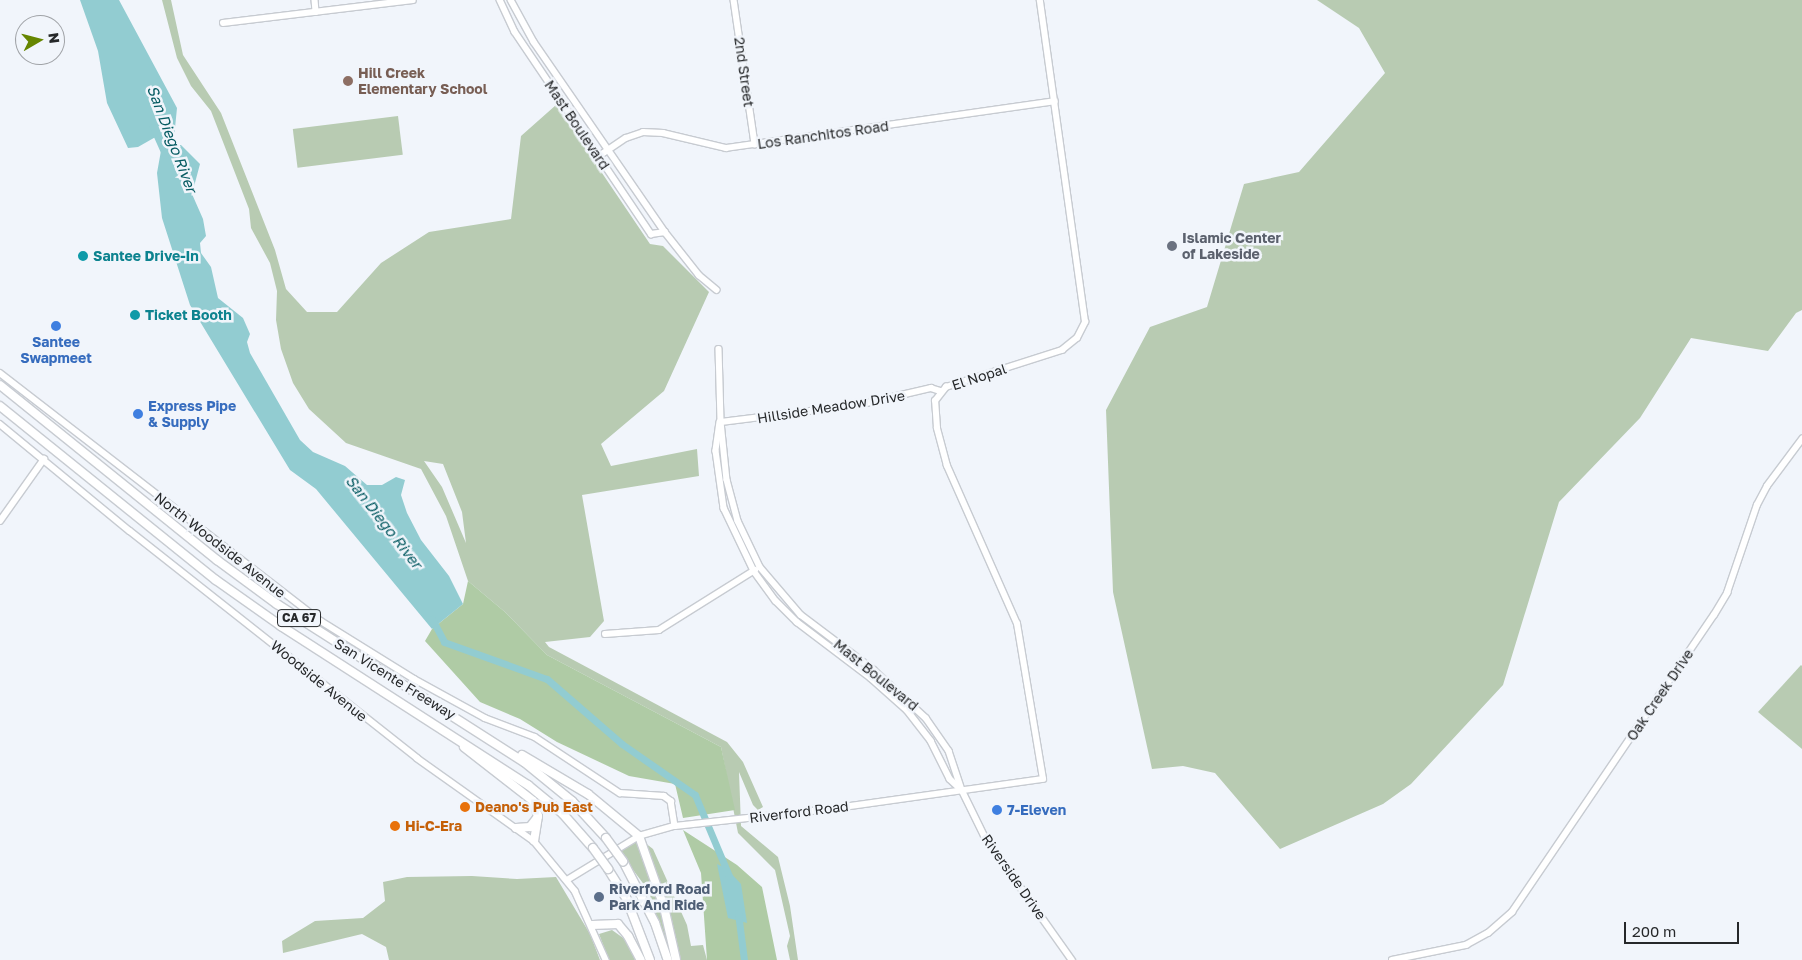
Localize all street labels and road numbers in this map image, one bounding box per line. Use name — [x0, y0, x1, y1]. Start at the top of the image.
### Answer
street label: 2nd Street — [731, 36, 757, 108]
street label: Mast Boulevard — [541, 77, 613, 173]
street label: Los Ranchitos Road — [756, 117, 890, 153]
street label: El Nopal — [950, 360, 1008, 394]
street label: Hillside Meadow Drive — [756, 387, 906, 427]
street label: North Woodside Avenue — [151, 489, 289, 601]
road number: CA 67 — [276, 608, 322, 628]
street label: San Vicente Freeway — [331, 635, 459, 723]
street label: Mast Boulevard — [830, 636, 922, 714]
street label: Woodside Avenue — [267, 637, 371, 725]
street label: Oak Creek Drive — [1623, 646, 1697, 744]
street label: Riverford Road — [748, 798, 850, 826]
street label: Riverside Drive — [978, 831, 1050, 923]

